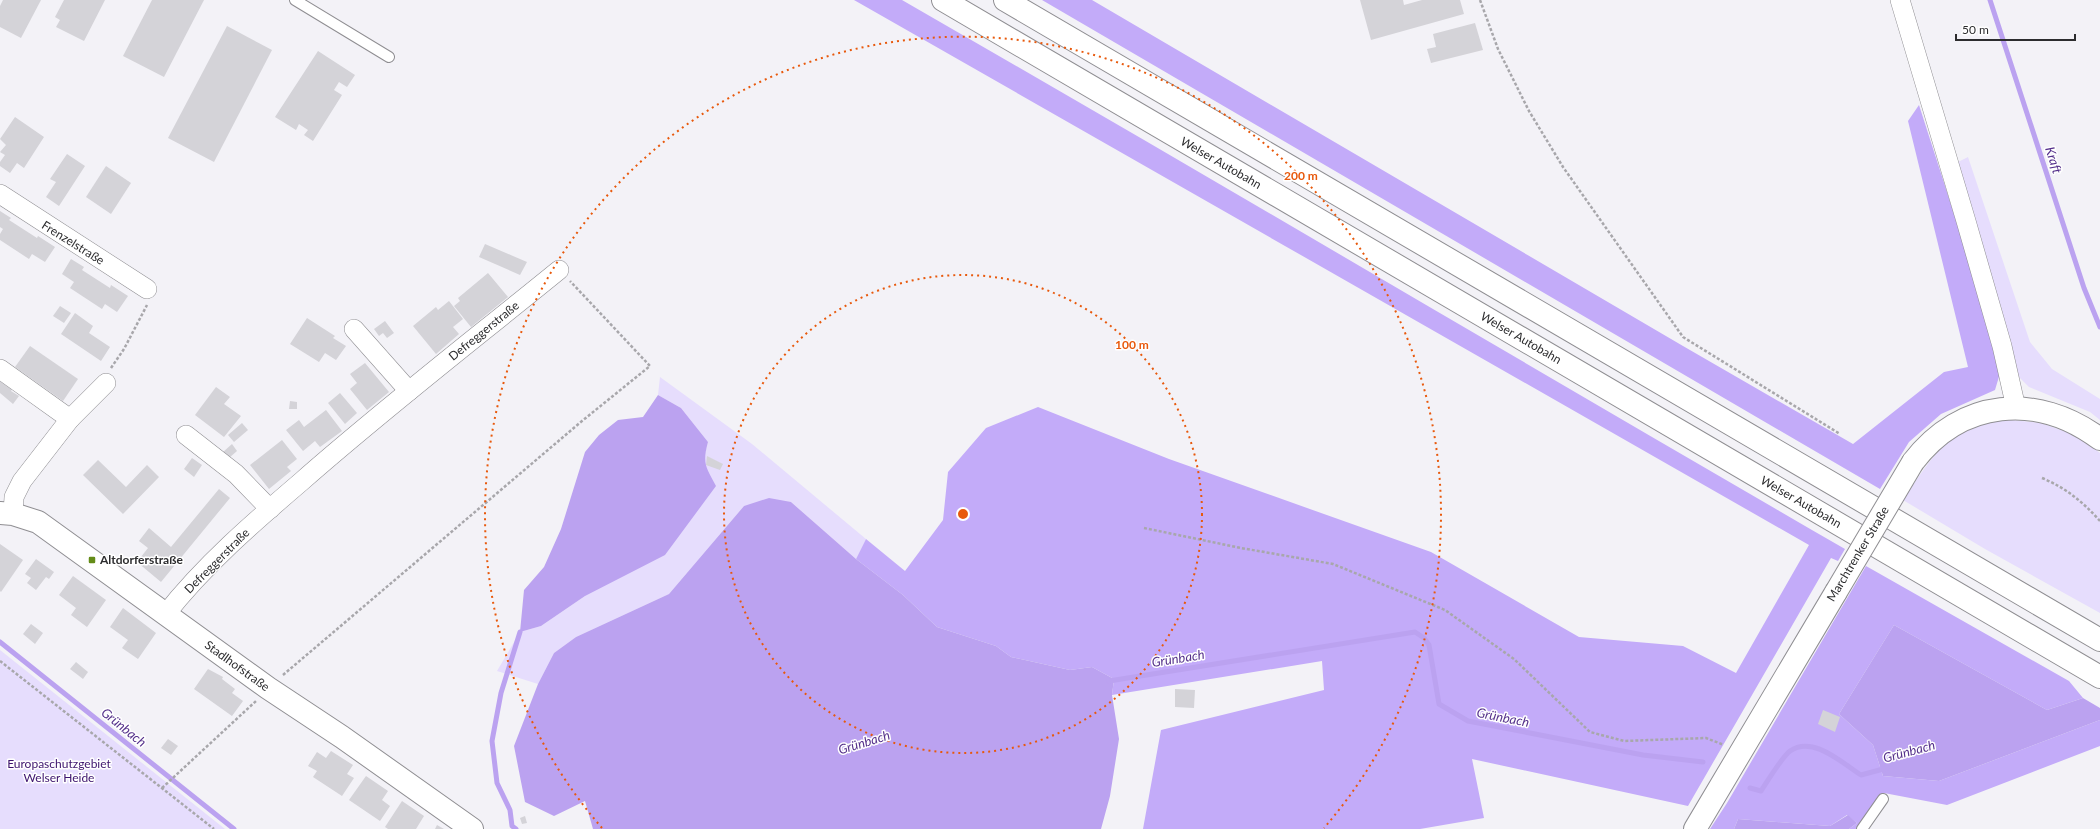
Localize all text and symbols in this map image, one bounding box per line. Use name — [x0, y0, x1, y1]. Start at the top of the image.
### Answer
scale bar — [1956, 16, 2075, 42]
text: 50 m — [1962, 22, 1989, 37]
street label: Welser Autobahn — [1178, 133, 1264, 192]
water label: Kraft — [2042, 145, 2066, 176]
text: 200 m — [1284, 168, 1318, 183]
street label: Frenzelstraße — [39, 217, 107, 268]
street label: Defreggerstraße — [446, 298, 522, 364]
street label: Welser Autobahn — [1478, 308, 1564, 367]
text: 100 m — [1115, 337, 1149, 352]
street label: Welser Autobahn — [1758, 472, 1844, 531]
street label: Marchtrenker Straße — [1823, 504, 1892, 604]
centre of rings — [956, 507, 970, 521]
street label: Defreggerstraße — [181, 525, 252, 596]
place label: Altdorferstraße — [99, 552, 183, 567]
marker: Altdorferstraße — [87, 555, 97, 565]
street label: Stadlhofstraße — [202, 637, 273, 694]
water label: Grünbach — [1150, 646, 1206, 670]
water label: Grünbach — [98, 704, 150, 750]
water label: Grünbach — [1475, 704, 1531, 730]
water label: Grünbach — [836, 727, 892, 757]
water label: Grünbach — [1881, 736, 1937, 766]
park label: Europaschutzgebiet Welser Heide — [7, 756, 112, 785]

